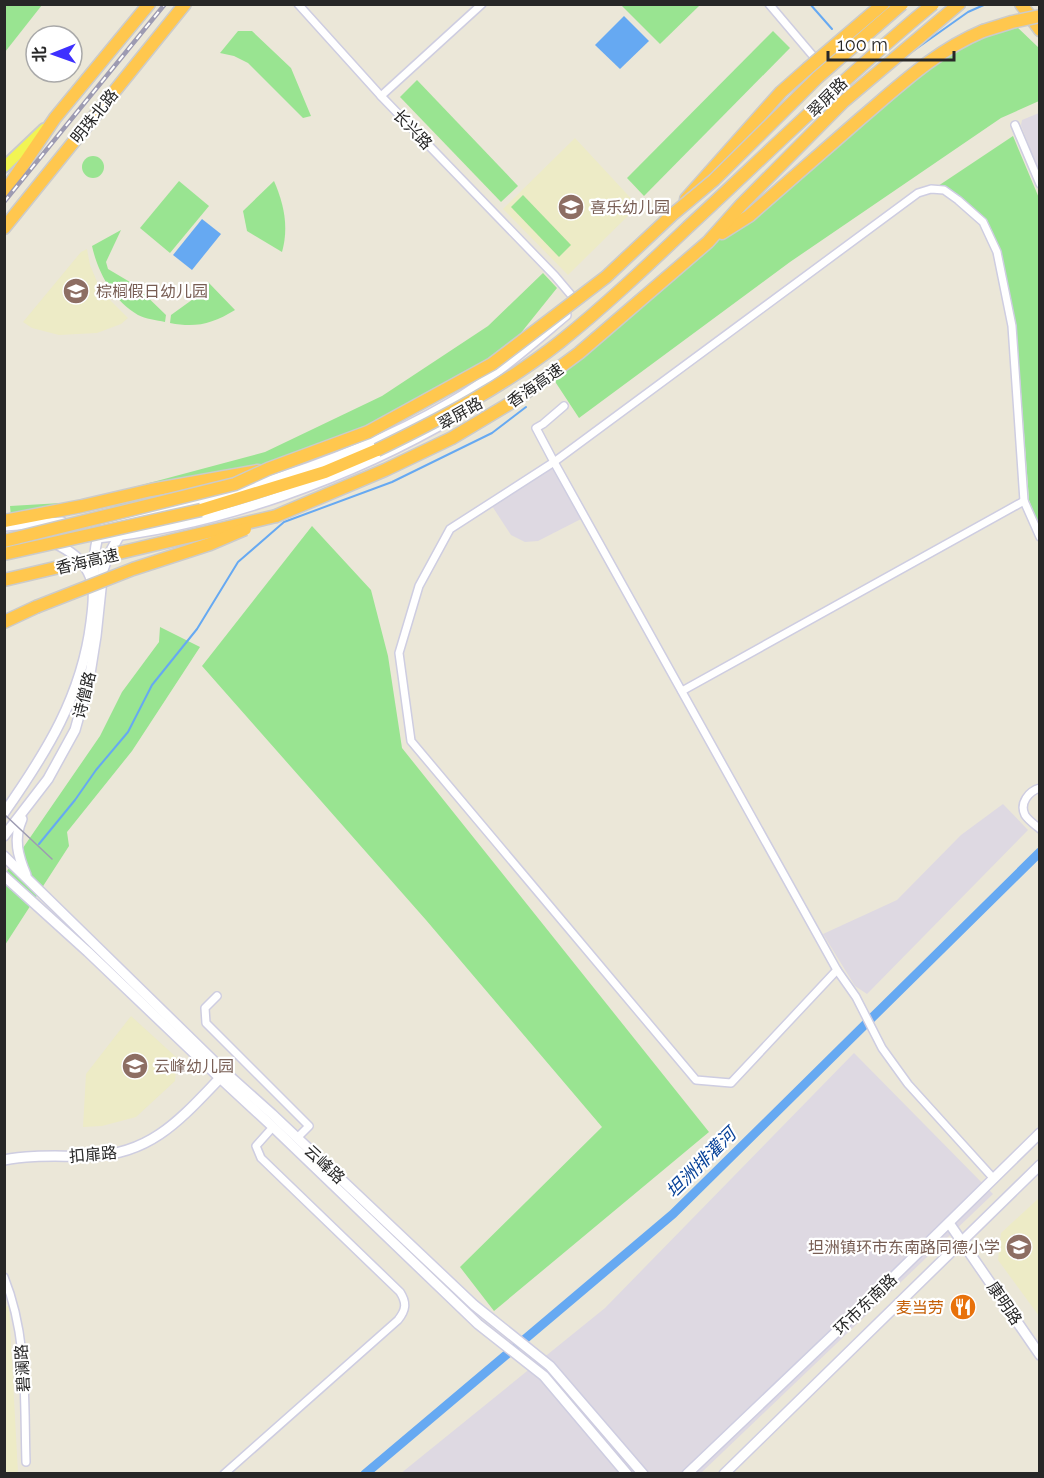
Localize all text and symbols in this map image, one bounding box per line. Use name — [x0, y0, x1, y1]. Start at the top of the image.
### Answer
north arrow — [24, 24, 84, 84]
scale bar — [828, 24, 954, 62]
text: 100 m — [837, 34, 888, 55]
text: 北 — [30, 46, 49, 62]
street label: 翠屏路 — [804, 74, 851, 121]
street label: 明珠北路 — [67, 85, 122, 147]
street label: 长兴路 — [389, 105, 436, 153]
school or university icon: 喜乐幼儿园 — [556, 192, 586, 222]
place label: 喜乐幼儿园 — [590, 198, 670, 217]
school or university icon: 棕榈假日幼儿园 — [61, 276, 91, 306]
place label: 棕榈假日幼儿园 — [96, 282, 208, 301]
street label: 香海高速 — [504, 359, 567, 412]
street label: 翠屏路 — [435, 393, 486, 434]
street label: 香海高速 — [54, 545, 120, 578]
street label: 诗僧路 — [69, 670, 100, 721]
school or university icon: 云峰幼儿园 — [120, 1051, 150, 1081]
place label: 云峰幼儿园 — [154, 1057, 234, 1076]
water label: 坦洲排灌河 — [661, 1121, 742, 1202]
street label: 云峰路 — [301, 1141, 349, 1188]
street label: 扣扉路 — [68, 1143, 118, 1166]
school or university icon: 坦洲镇环市东南路同德小学 — [1004, 1232, 1034, 1262]
place label: 坦洲镇环市东南路同德小学 — [808, 1238, 1000, 1257]
street label: 环市东南路 — [830, 1270, 901, 1339]
street label: 康明路 — [983, 1278, 1026, 1328]
restaurant icon: 麦当劳 — [948, 1292, 978, 1322]
place label: 麦当劳 — [896, 1298, 944, 1317]
street label: 碧澜路 — [12, 1344, 33, 1392]

